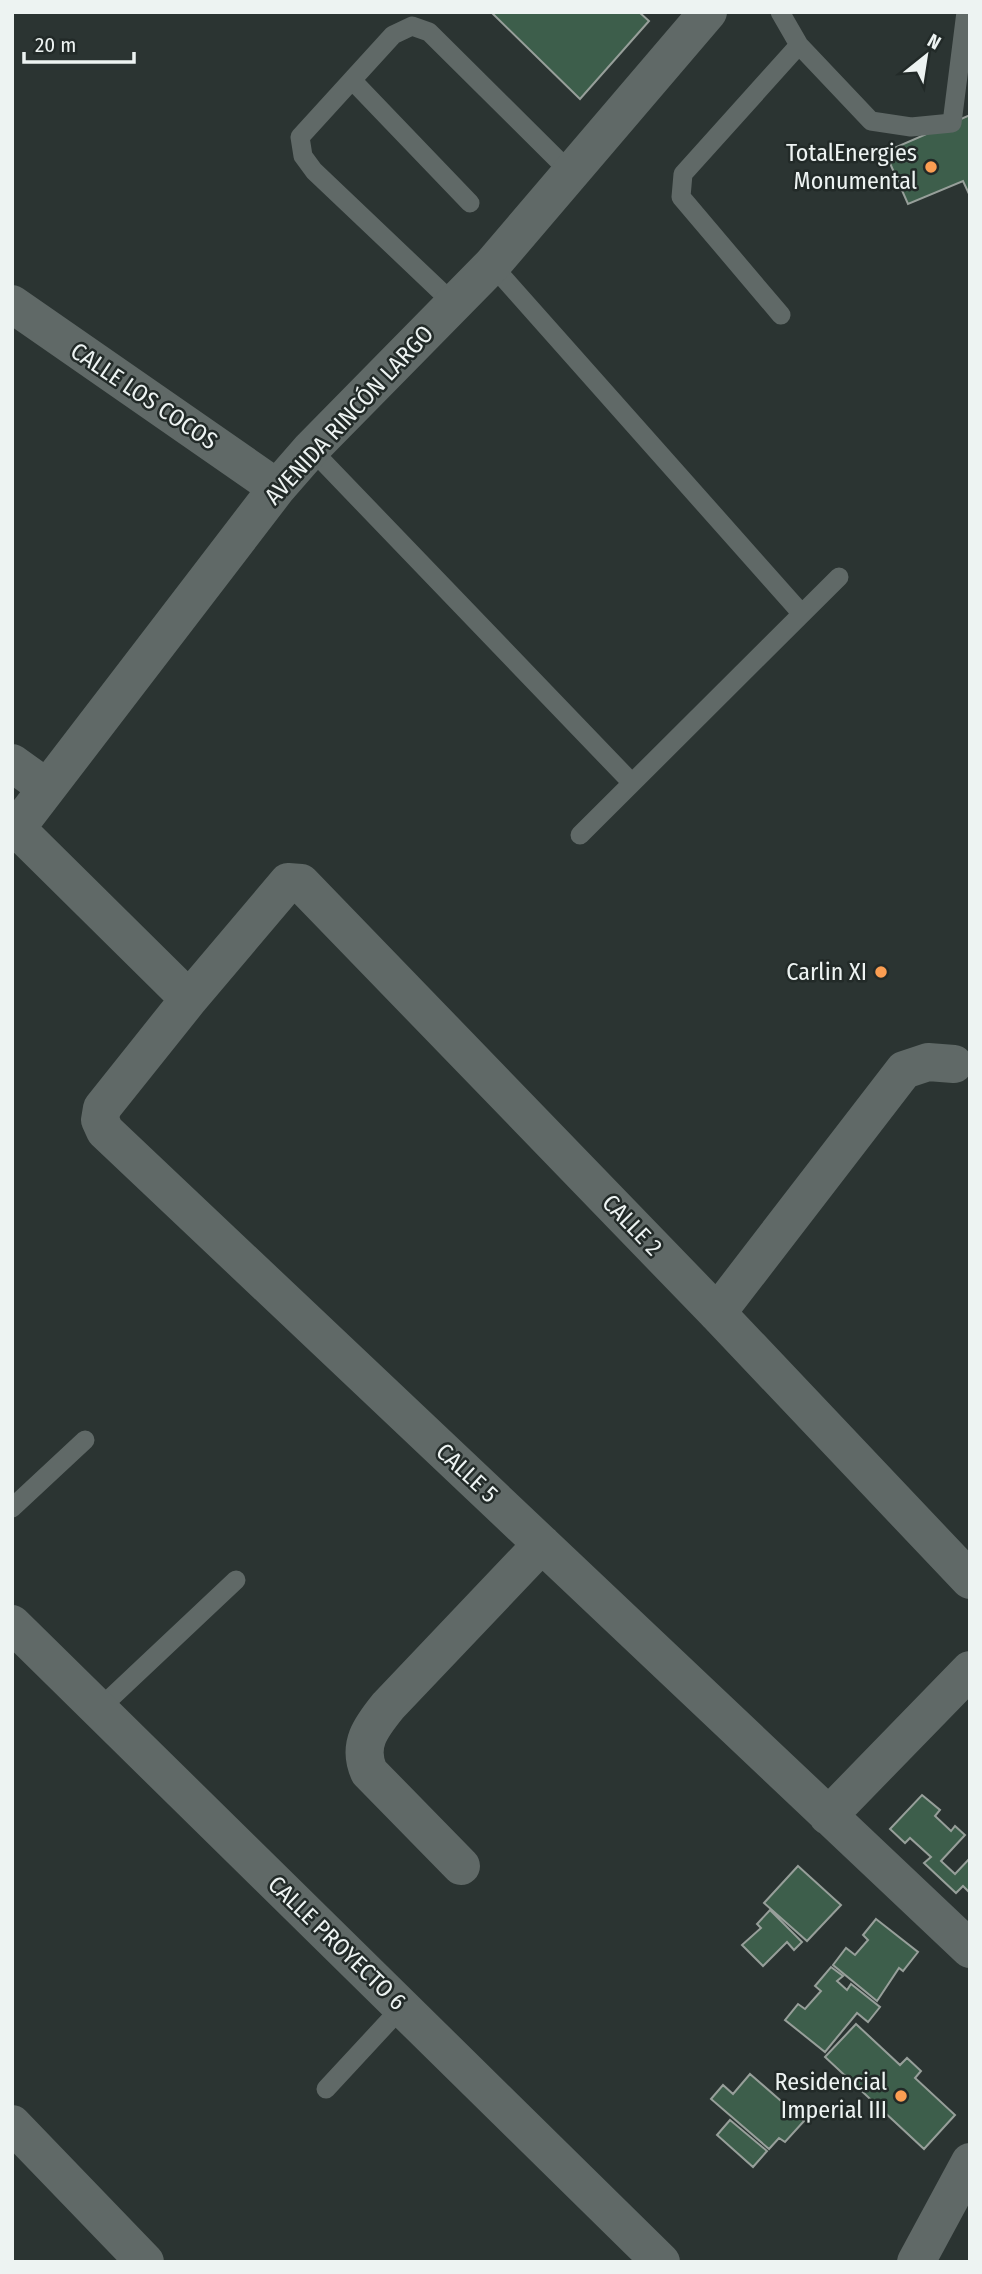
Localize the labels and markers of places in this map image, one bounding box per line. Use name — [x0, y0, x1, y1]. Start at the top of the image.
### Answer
place label: TotalEnergies Monumental — [786, 139, 917, 195]
marker: TotalEnergies Monumental — [923, 159, 939, 175]
place label: Carlin XI — [786, 958, 867, 986]
marker: Carlin XI — [873, 964, 889, 980]
place label: Residencial Imperial III — [775, 2068, 887, 2124]
marker: Residencial Imperial III — [893, 2088, 909, 2104]

